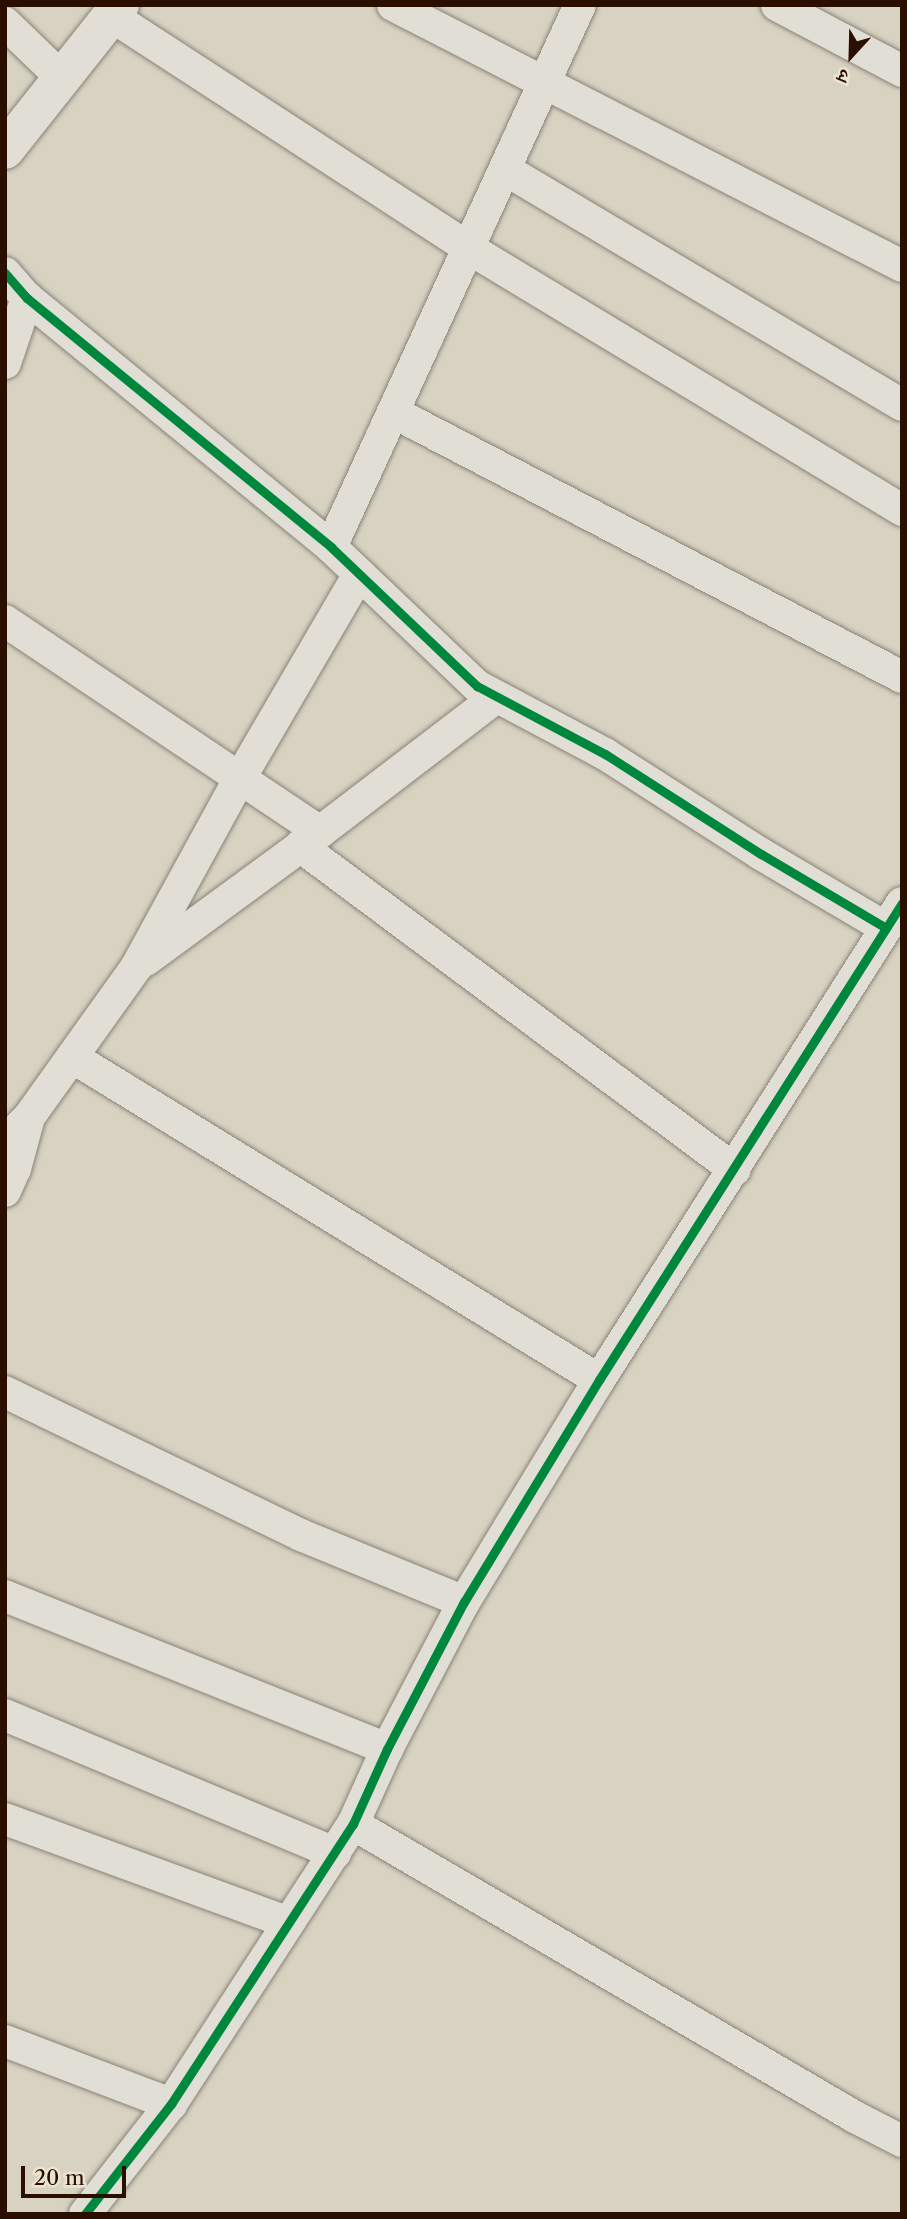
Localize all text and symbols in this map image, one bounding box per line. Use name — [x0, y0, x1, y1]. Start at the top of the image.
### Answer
north arrow — [816, 21, 886, 91]
text: उ — [834, 63, 852, 88]
scale bar — [24, 2152, 130, 2196]
text: 20 m — [34, 2165, 85, 2190]

